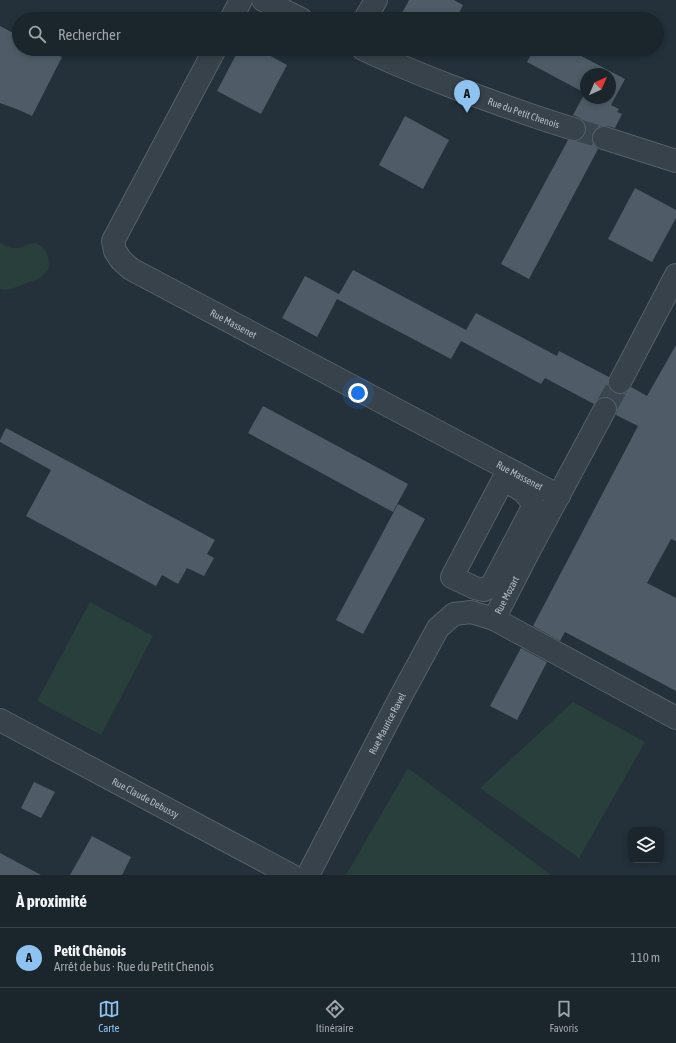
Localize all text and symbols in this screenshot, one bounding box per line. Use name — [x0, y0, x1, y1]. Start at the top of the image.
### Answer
search box — [12, 12, 664, 56]
icon: search — [26, 23, 48, 45]
text: Rechercher — [58, 26, 120, 43]
north arrow — [580, 68, 616, 104]
pin: A — [454, 80, 480, 113]
street label: Rue du Petit Chenois — [486, 96, 561, 130]
street label: Rue Massenet — [208, 307, 259, 341]
your location — [348, 383, 368, 403]
street label: Rue Massenet — [494, 459, 545, 493]
street label: Rue Mozart — [493, 574, 521, 616]
street label: Rue Maurice Ravel — [367, 691, 408, 756]
street label: Rue Claude Debussy — [110, 776, 181, 820]
map controls — [628, 827, 664, 863]
button: layers — [628, 827, 664, 863]
text: À proximité — [16, 891, 87, 911]
text: Petit Chênois — [54, 942, 126, 959]
text: A — [26, 950, 32, 965]
text: 110 m — [631, 950, 660, 965]
text: Arrêt de bus · Rue du Petit Chenois — [54, 959, 214, 974]
tab: Carte — [98, 998, 120, 1034]
tab: Itinéraire — [316, 998, 354, 1034]
tab: Favoris — [549, 998, 578, 1034]

